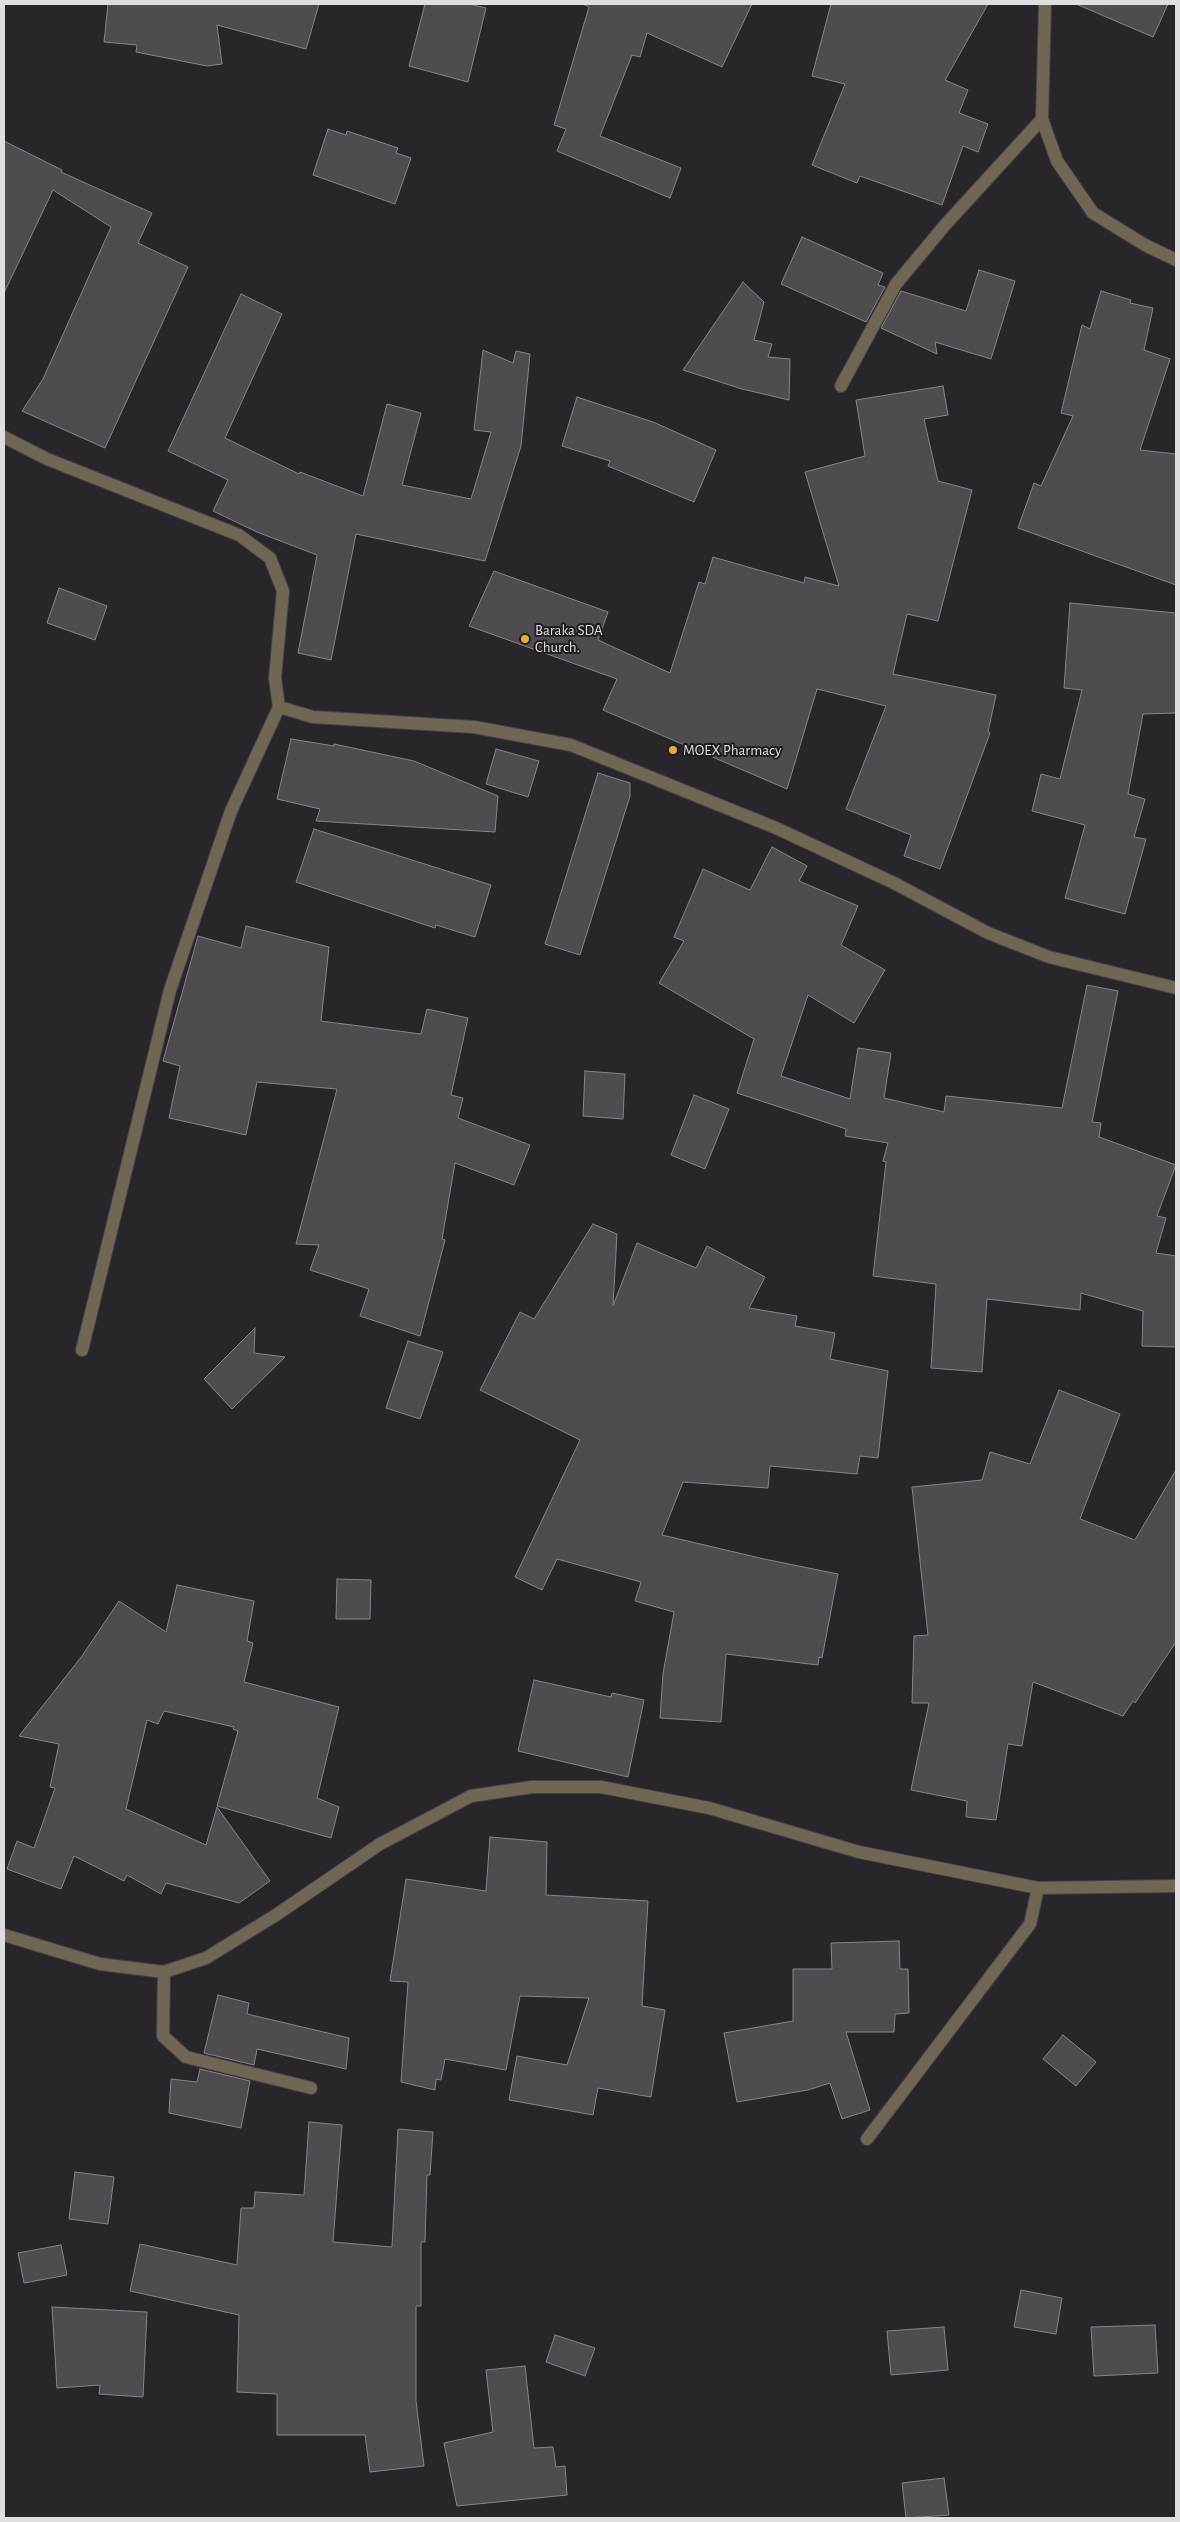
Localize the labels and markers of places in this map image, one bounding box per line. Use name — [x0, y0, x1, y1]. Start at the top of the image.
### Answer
place label: Baraka SDA Church. — [535, 621, 603, 656]
marker: Baraka SDA Church. — [519, 633, 531, 645]
place label: MOEX Pharmacy — [683, 741, 781, 759]
marker: MOEX Pharmacy — [667, 744, 679, 756]

